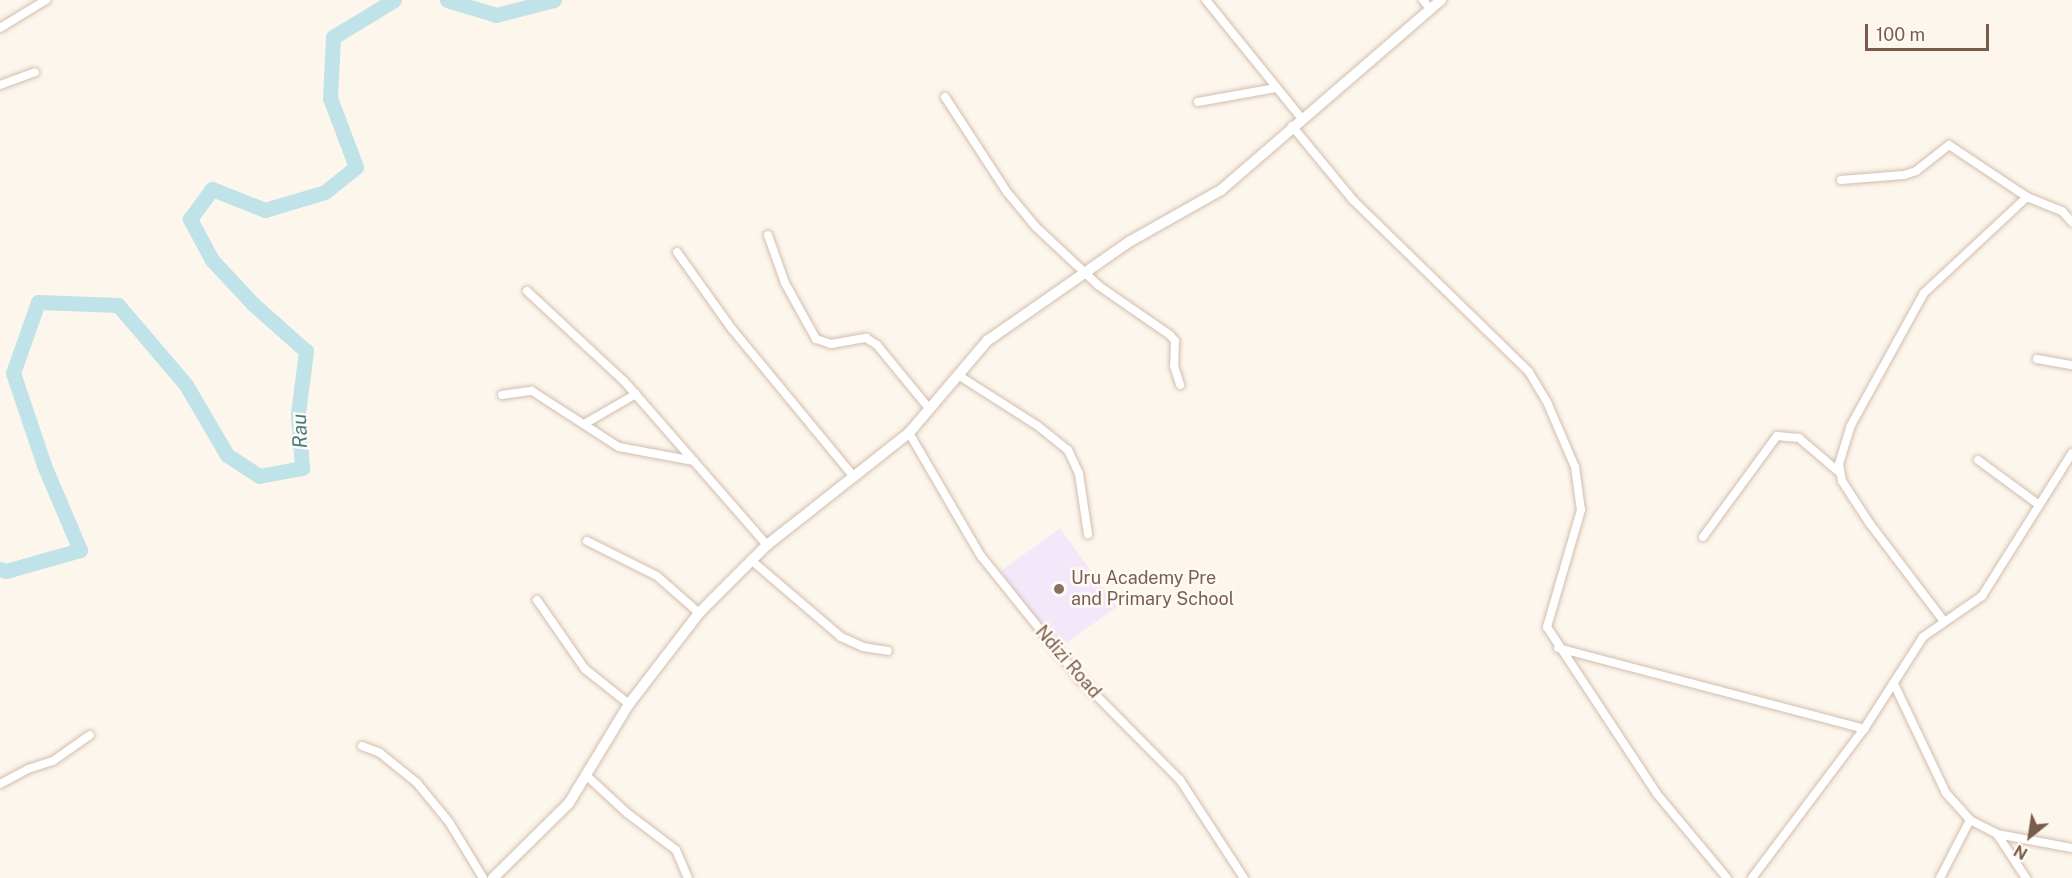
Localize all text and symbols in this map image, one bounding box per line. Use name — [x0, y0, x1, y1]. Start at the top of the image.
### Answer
scale bar — [1868, 12, 1992, 50]
text: 100 m — [1876, 24, 1925, 45]
water label: Rau — [287, 413, 313, 449]
place label: Uru Academy Pre and Primary School — [1071, 568, 1234, 610]
marker: Uru Academy Pre and Primary School — [1052, 582, 1066, 596]
street label: Ndizi Road — [1031, 621, 1105, 703]
north arrow — [2000, 806, 2060, 866]
text: N — [2011, 841, 2031, 863]

